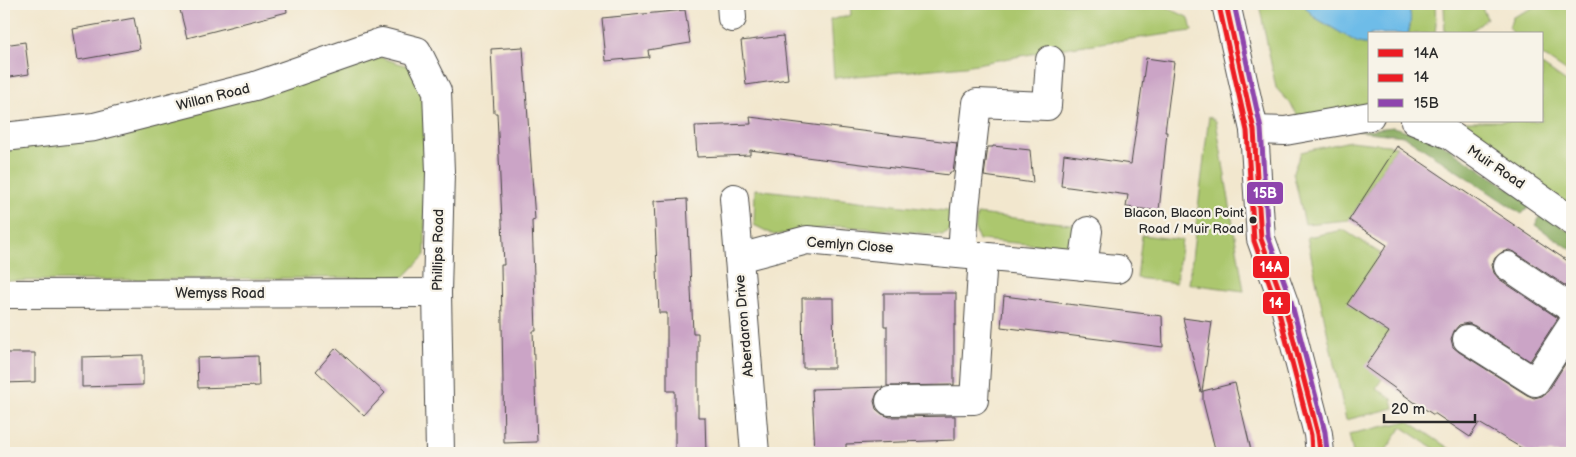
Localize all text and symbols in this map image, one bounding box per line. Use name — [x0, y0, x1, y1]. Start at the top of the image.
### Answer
legend — [1368, 32, 1544, 122]
text: 14A — [1414, 44, 1439, 63]
text: 14 — [1414, 68, 1429, 87]
street label: Willan Road — [175, 80, 251, 114]
text: 15B — [1414, 94, 1439, 113]
street label: Muir Road — [1464, 142, 1528, 192]
line badge: 15B — [1246, 181, 1284, 205]
text: 15B — [1253, 185, 1277, 202]
place label: Blacon, Blacon Point Road / Muir Road — [1124, 205, 1244, 237]
street label: Phillips Road — [429, 209, 447, 291]
marker: Blacon, Blacon Point Road / Muir Road — [1248, 215, 1258, 225]
street label: Cemlyn Close — [806, 233, 894, 257]
line badge: 14A — [1252, 255, 1290, 279]
text: 14A — [1260, 259, 1283, 276]
street label: Aberdaron Drive — [731, 274, 757, 378]
street label: Wemyss Road — [175, 285, 265, 302]
line badge: 14 — [1262, 291, 1291, 315]
text: 14 — [1269, 295, 1284, 312]
scale bar — [1384, 392, 1475, 424]
text: 20 m — [1391, 400, 1425, 419]

